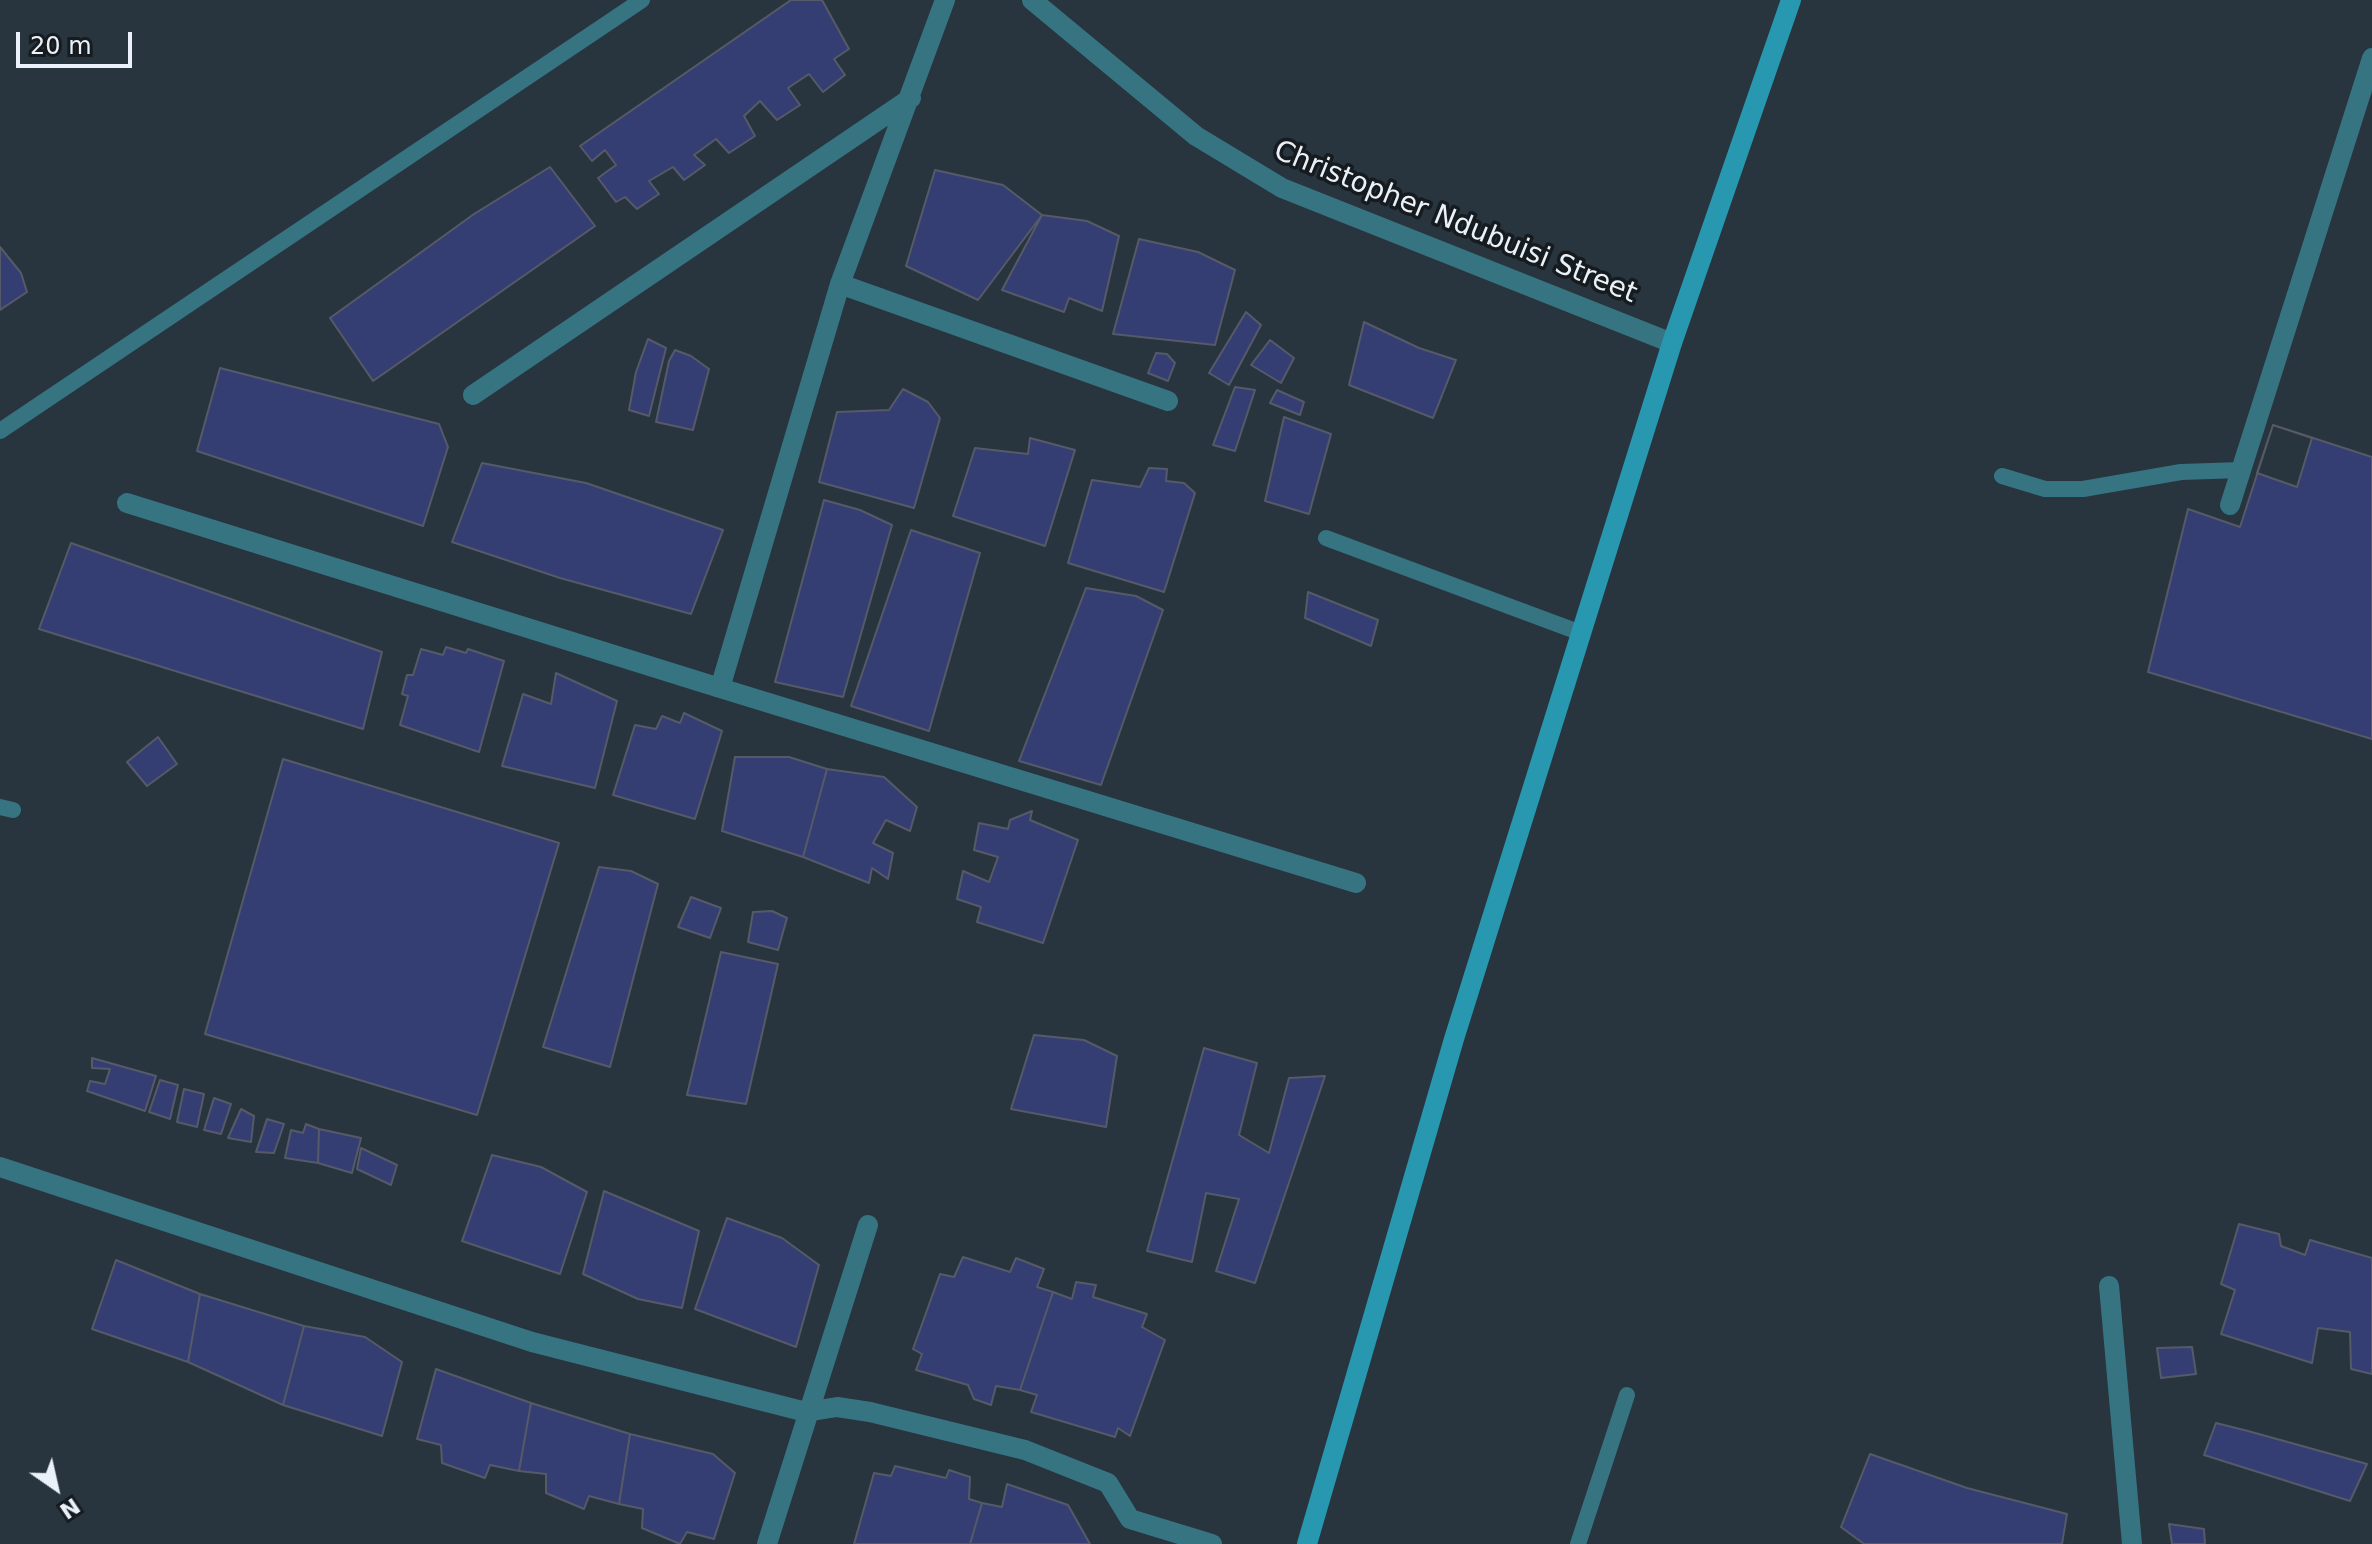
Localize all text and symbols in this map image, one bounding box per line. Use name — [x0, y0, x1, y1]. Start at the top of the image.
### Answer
scale bar — [20, 16, 136, 66]
text: 20 m — [30, 32, 92, 60]
street label: Christopher Ndubuisi Street — [1269, 135, 1641, 311]
north arrow — [16, 1448, 96, 1528]
text: N — [55, 1493, 84, 1524]

